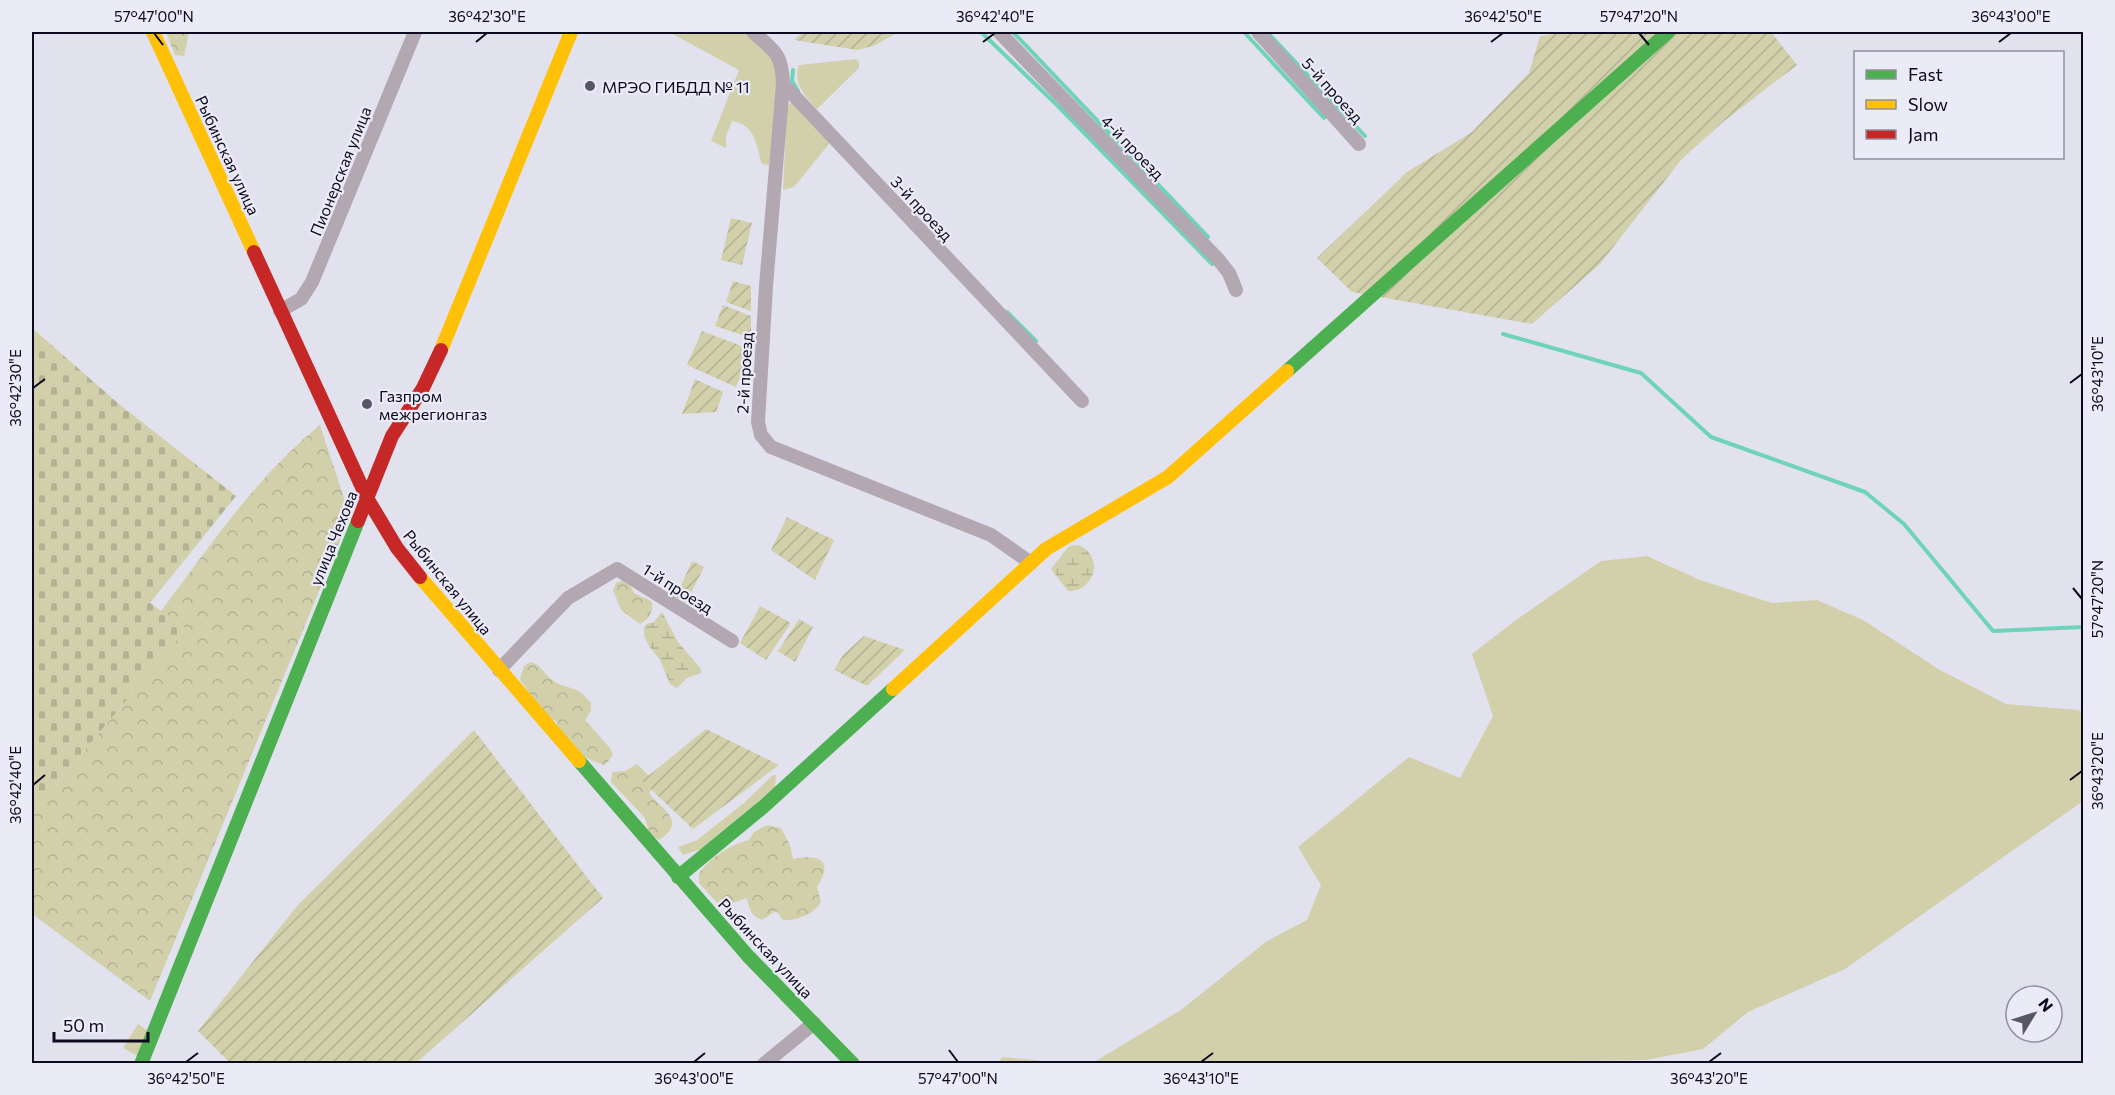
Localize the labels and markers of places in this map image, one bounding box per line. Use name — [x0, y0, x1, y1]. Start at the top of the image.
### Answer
place label: МРЭО ГИБДД № 11 — [602, 77, 750, 96]
marker: МРЭО ГИБДД № 11 — [583, 79, 597, 93]
place label: Газпром межрегионгаз — [379, 386, 487, 423]
marker: Газпром межрегионгаз — [360, 397, 374, 411]

